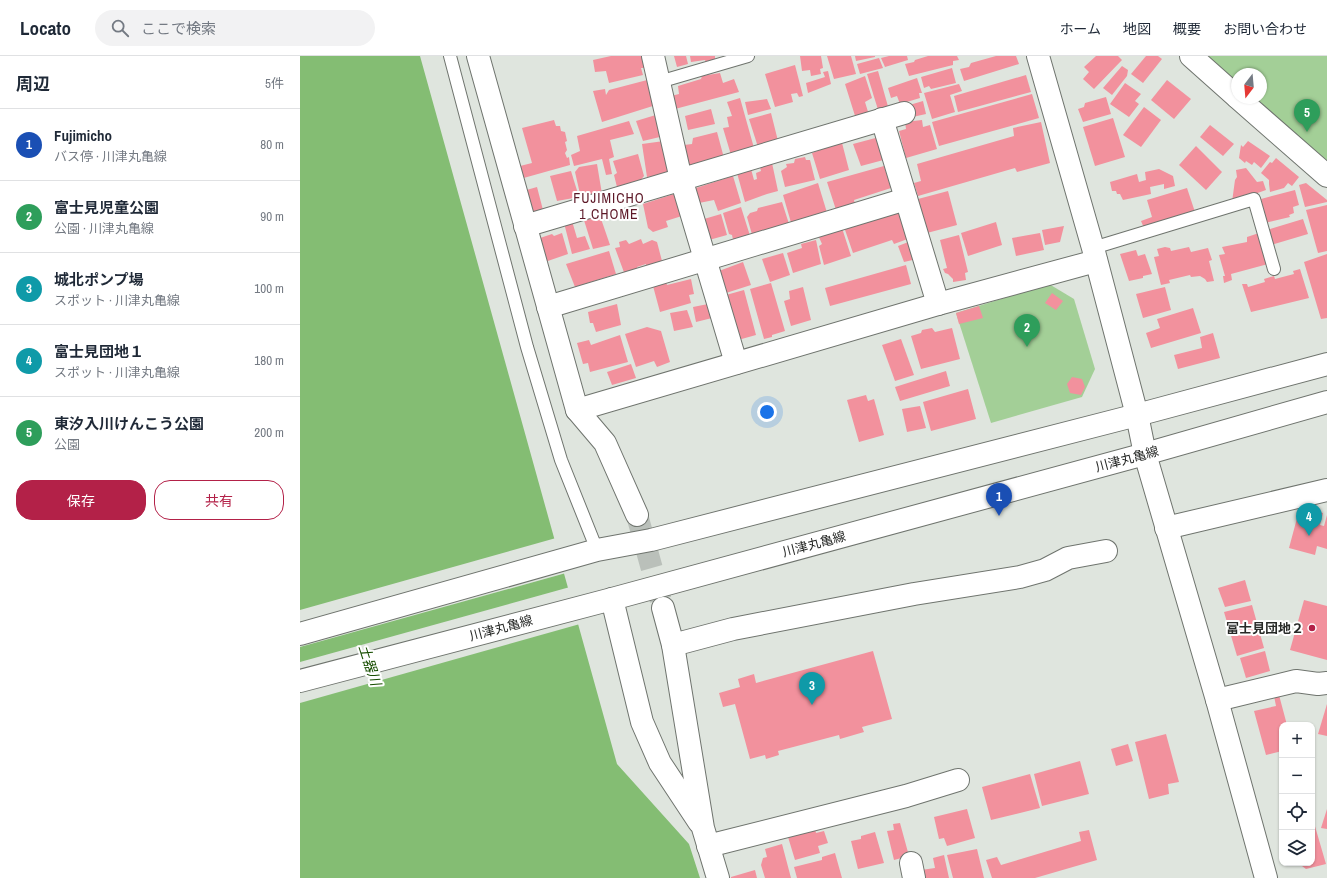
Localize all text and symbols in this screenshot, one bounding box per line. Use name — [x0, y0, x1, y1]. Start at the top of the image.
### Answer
search box — [95, 10, 375, 46]
text: Locato — [20, 15, 71, 41]
icon: search — [109, 17, 131, 39]
text: ここで検索 — [141, 18, 216, 39]
text: ホーム — [1059, 20, 1101, 38]
text: 地図 — [1123, 20, 1151, 38]
text: 概要 — [1173, 20, 1201, 38]
text: お問い合わせ — [1223, 20, 1307, 38]
north arrow — [1231, 68, 1267, 104]
text: 周辺 — [16, 72, 50, 95]
text: 5件 — [265, 75, 284, 92]
pin: 5 — [1294, 99, 1320, 132]
text: Fujimicho — [54, 125, 112, 146]
text: 1 — [26, 136, 32, 153]
text: 80 m — [260, 136, 284, 153]
text: バス停 · 川津丸亀線 — [54, 148, 167, 165]
district label: FUJIMICHO 1 CHOME — [573, 189, 645, 223]
text: 富士見児童公園 — [54, 197, 159, 218]
text: 2 — [26, 208, 32, 225]
text: 90 m — [260, 208, 284, 225]
text: 公園 · 川津丸亀線 — [54, 220, 154, 237]
text: 城北ポンプ場 — [54, 269, 144, 290]
text: 3 — [26, 280, 32, 297]
text: 100 m — [254, 280, 284, 297]
text: スポット · 川津丸亀線 — [54, 292, 180, 309]
pin: 2 — [1014, 314, 1040, 347]
text: 富士見団地１ — [54, 341, 144, 362]
text: 4 — [26, 352, 32, 369]
text: 180 m — [254, 352, 284, 369]
text: スポット · 川津丸亀線 — [54, 364, 180, 381]
your location — [757, 402, 777, 422]
text: 東汐入川けんこう公園 — [54, 413, 204, 434]
text: 5 — [26, 424, 32, 441]
text: 200 m — [254, 424, 284, 441]
text: 公園 — [54, 436, 80, 453]
street label: 川津丸亀線 — [1093, 442, 1161, 476]
button: 保存 — [16, 480, 146, 520]
button: 共有 — [154, 480, 284, 520]
pin: 1 — [986, 483, 1012, 516]
pin: 4 — [1296, 503, 1322, 536]
street label: 川津丸亀線 — [780, 527, 848, 561]
street label: 川津丸亀線 — [467, 611, 535, 645]
place label: 富士見団地２ — [1226, 620, 1304, 637]
marker: 富士見団地２ — [1307, 623, 1317, 633]
water label: 土器川 — [355, 642, 386, 690]
pin: 3 — [799, 672, 825, 705]
map controls — [1279, 722, 1315, 866]
button: + — [1279, 722, 1315, 758]
button: − — [1279, 758, 1315, 794]
button: locate — [1279, 794, 1315, 830]
button: layers — [1279, 830, 1315, 866]

